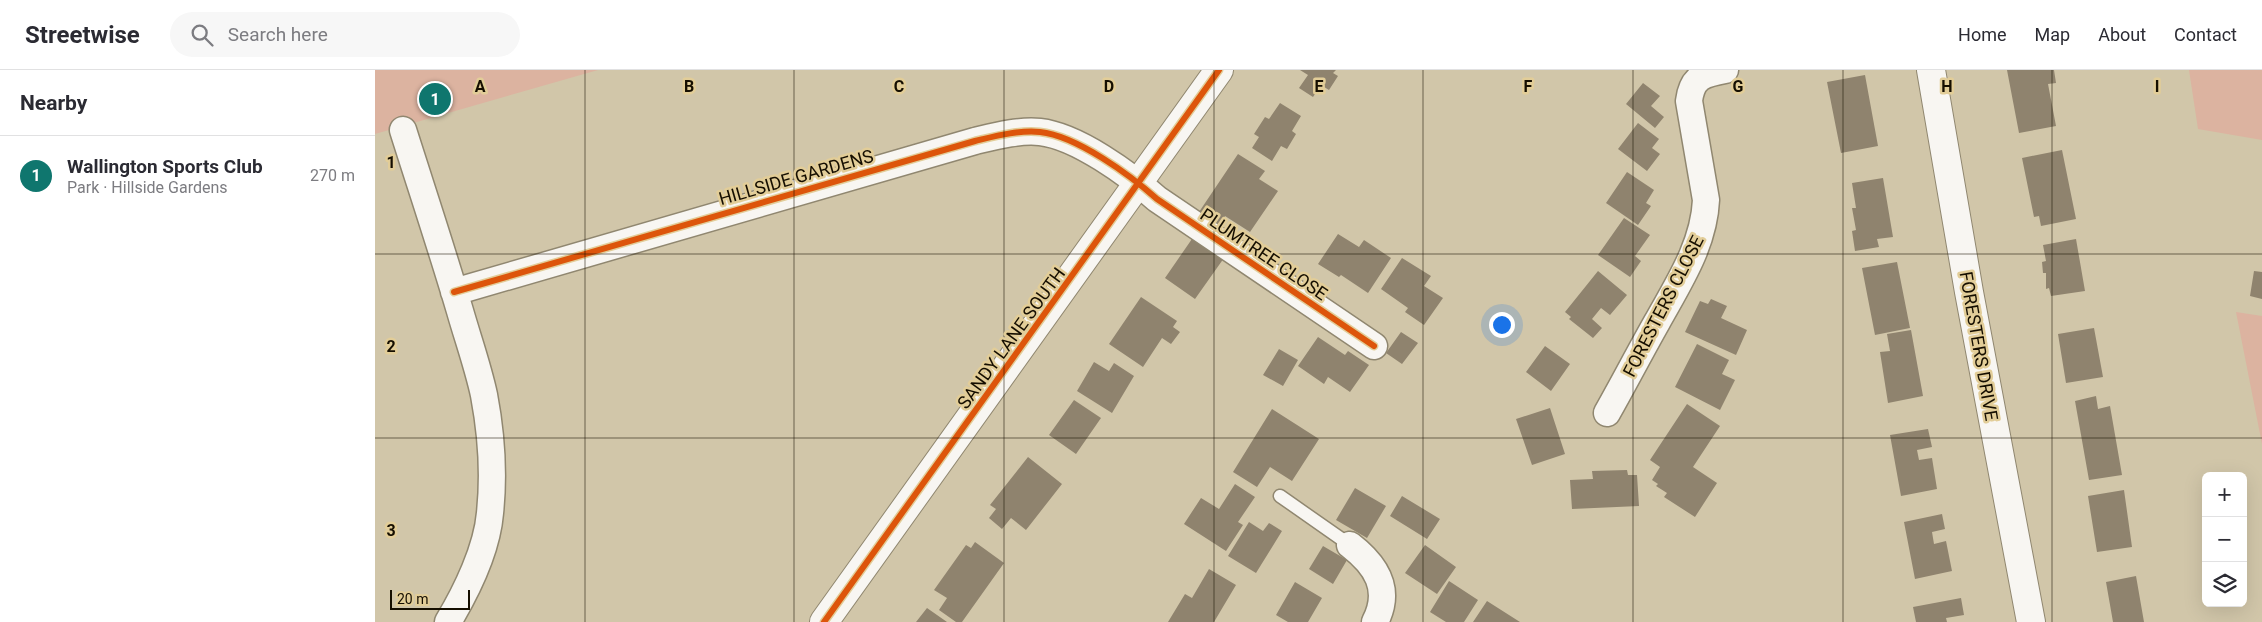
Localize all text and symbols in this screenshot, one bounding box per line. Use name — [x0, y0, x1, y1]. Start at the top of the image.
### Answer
search box — [170, 12, 520, 57]
text: Streetwise — [25, 21, 140, 49]
icon: search — [188, 21, 216, 49]
text: Search here — [228, 23, 328, 46]
text: Home — [1958, 24, 2007, 45]
text: Map — [2035, 24, 2070, 45]
text: About — [2098, 24, 2146, 45]
text: Contact — [2174, 24, 2237, 45]
text: A — [475, 77, 486, 96]
text: B — [684, 77, 694, 96]
text: C — [894, 77, 904, 96]
text: D — [1104, 77, 1114, 96]
text: E — [1315, 77, 1324, 96]
text: F — [1524, 77, 1533, 96]
text: G — [1733, 77, 1744, 96]
text: H — [1941, 77, 1953, 96]
text: I — [2155, 77, 2159, 96]
pin: 1 — [419, 80, 451, 118]
text: Nearby — [20, 91, 87, 115]
street label: HILLSIDE GARDENS — [716, 145, 876, 209]
text: 1 — [386, 153, 396, 172]
text: Wallington Sports Club — [67, 155, 263, 178]
text: 1 — [31, 166, 41, 185]
text: 270 m — [310, 166, 355, 185]
text: Park · Hillside Gardens — [67, 178, 228, 197]
street label: PLUMTREE CLOSE — [1197, 204, 1331, 304]
street label: FORESTERS CLOSE — [1618, 232, 1708, 380]
street label: SANDY LANE SOUTH — [953, 263, 1069, 413]
street label: FORESTERS DRIVE — [1956, 270, 2002, 422]
your location — [1489, 312, 1515, 338]
text: 2 — [386, 337, 396, 356]
map controls — [2202, 472, 2247, 607]
button: + — [2202, 472, 2247, 517]
button: − — [2202, 517, 2247, 562]
text: 3 — [386, 521, 396, 540]
button: layers — [2202, 562, 2247, 607]
scale bar — [390, 587, 470, 610]
text: 20 m — [397, 591, 429, 607]

